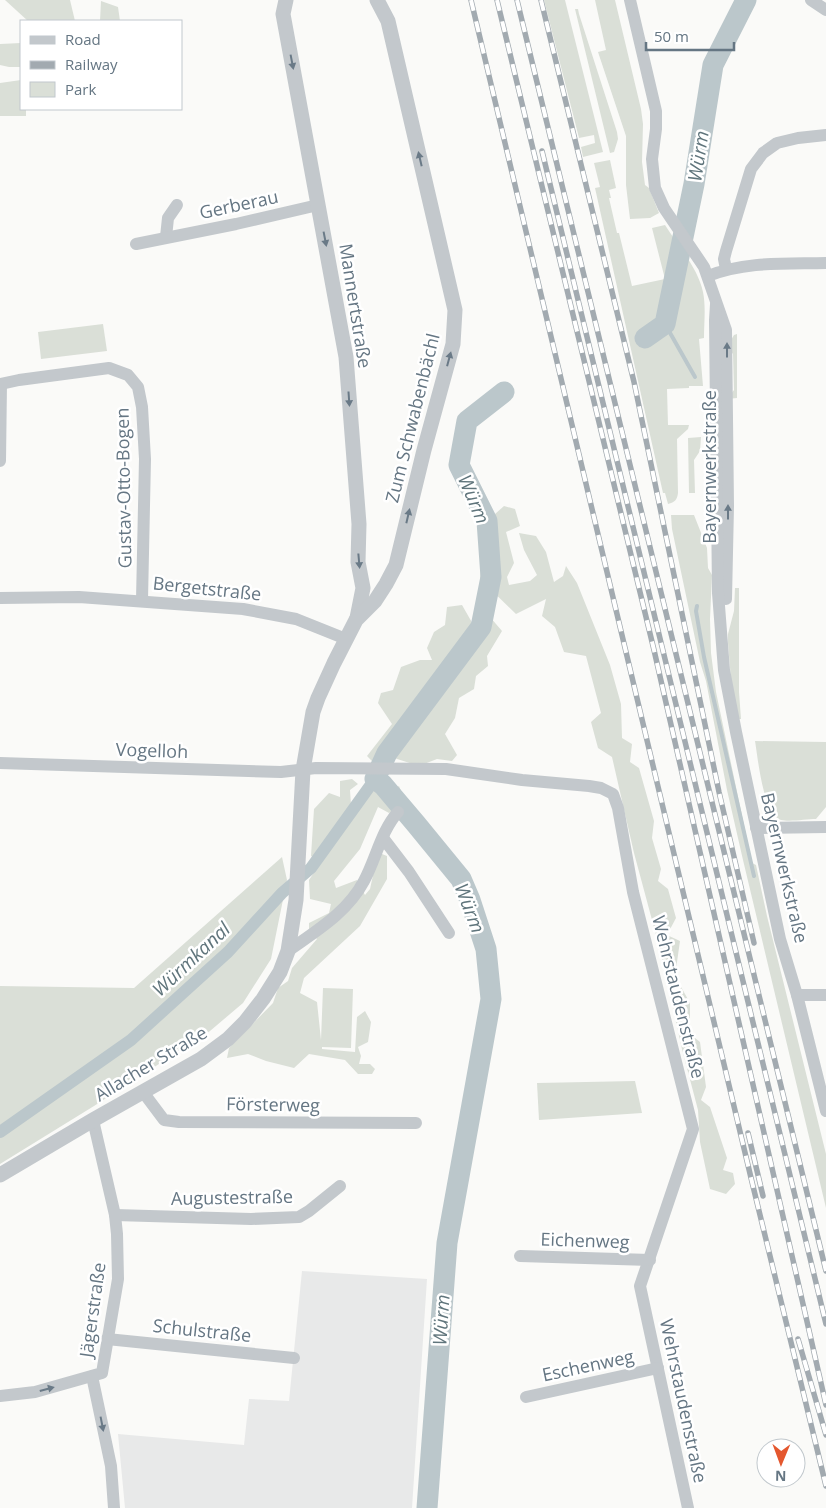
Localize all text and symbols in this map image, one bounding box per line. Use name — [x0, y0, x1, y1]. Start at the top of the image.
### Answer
legend — [20, 20, 182, 110]
scale bar — [646, 20, 734, 52]
text: 50 m — [654, 26, 689, 46]
text: Road — [65, 29, 101, 49]
text: Railway — [65, 54, 118, 74]
one-way arrow — [289, 54, 297, 70]
text: Park — [65, 79, 96, 99]
water label: Würm — [681, 129, 715, 183]
one-way arrow — [416, 151, 424, 166]
street label: Gerberau — [197, 184, 280, 224]
one-way arrow — [321, 231, 329, 247]
street label: Mannertstraße — [334, 242, 378, 370]
street label: Zum Schwabenbächl — [379, 331, 445, 505]
one-way arrow — [723, 342, 731, 358]
one-way arrow — [445, 351, 453, 367]
street label: Bayernwerkstraße — [697, 390, 721, 544]
one-way arrow — [346, 391, 354, 407]
street label: Gustav-Otto-Bogen — [110, 407, 136, 569]
water label: Würm — [452, 470, 496, 528]
one-way arrow — [724, 504, 732, 520]
one-way arrow — [405, 508, 413, 524]
one-way arrow — [355, 554, 363, 570]
street label: Bergetstraße — [152, 570, 263, 606]
street label: Vogelloh — [115, 737, 189, 763]
street label: Bayernwerkstraße — [756, 790, 814, 945]
water label: Würm — [449, 879, 491, 937]
street label: Wehrstaudenstraße — [647, 913, 711, 1081]
water label: Würmkanal — [146, 915, 236, 1002]
street label: Allacher Straße — [90, 1020, 211, 1106]
street label: Försterweg — [226, 1091, 320, 1117]
street label: Augustestraße — [171, 1184, 293, 1210]
street label: Eichenweg — [540, 1226, 630, 1254]
street label: Jägerstraße — [73, 1261, 111, 1361]
water label: Würm — [426, 1294, 456, 1346]
street label: Schulstraße — [152, 1313, 252, 1347]
street label: Wehrstaudenstraße — [655, 1317, 713, 1485]
street label: Eschenweg — [540, 1344, 636, 1386]
one-way arrow — [39, 1384, 54, 1392]
one-way arrow — [98, 1416, 106, 1432]
north arrow — [756, 1438, 806, 1488]
text: N — [775, 1467, 787, 1486]

